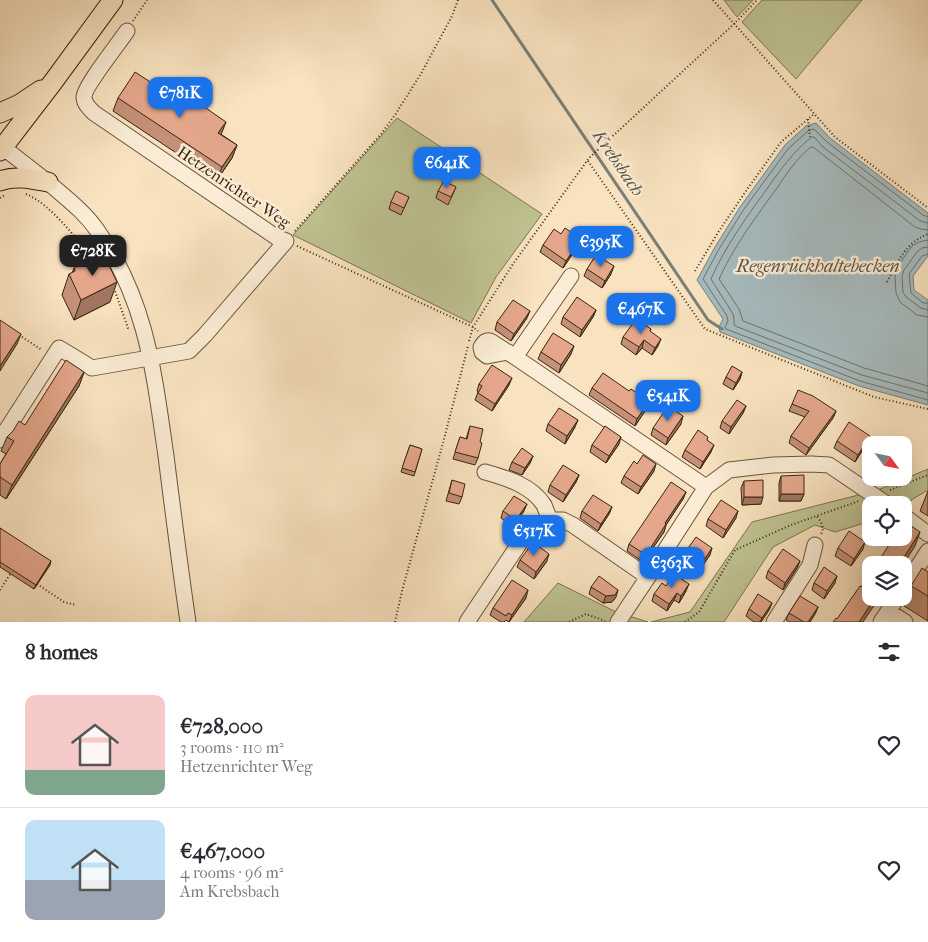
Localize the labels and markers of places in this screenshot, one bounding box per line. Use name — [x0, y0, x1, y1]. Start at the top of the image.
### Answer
pin: €781K — [145, 76, 215, 119]
pin: €641K — [412, 146, 482, 189]
pin: €395K — [566, 226, 636, 268]
pin: €728K — [58, 234, 128, 277]
pin: €467K — [606, 292, 676, 335]
pin: €541K — [633, 380, 703, 422]
pin: €517K — [499, 514, 569, 557]
pin: €363K — [637, 546, 707, 589]

